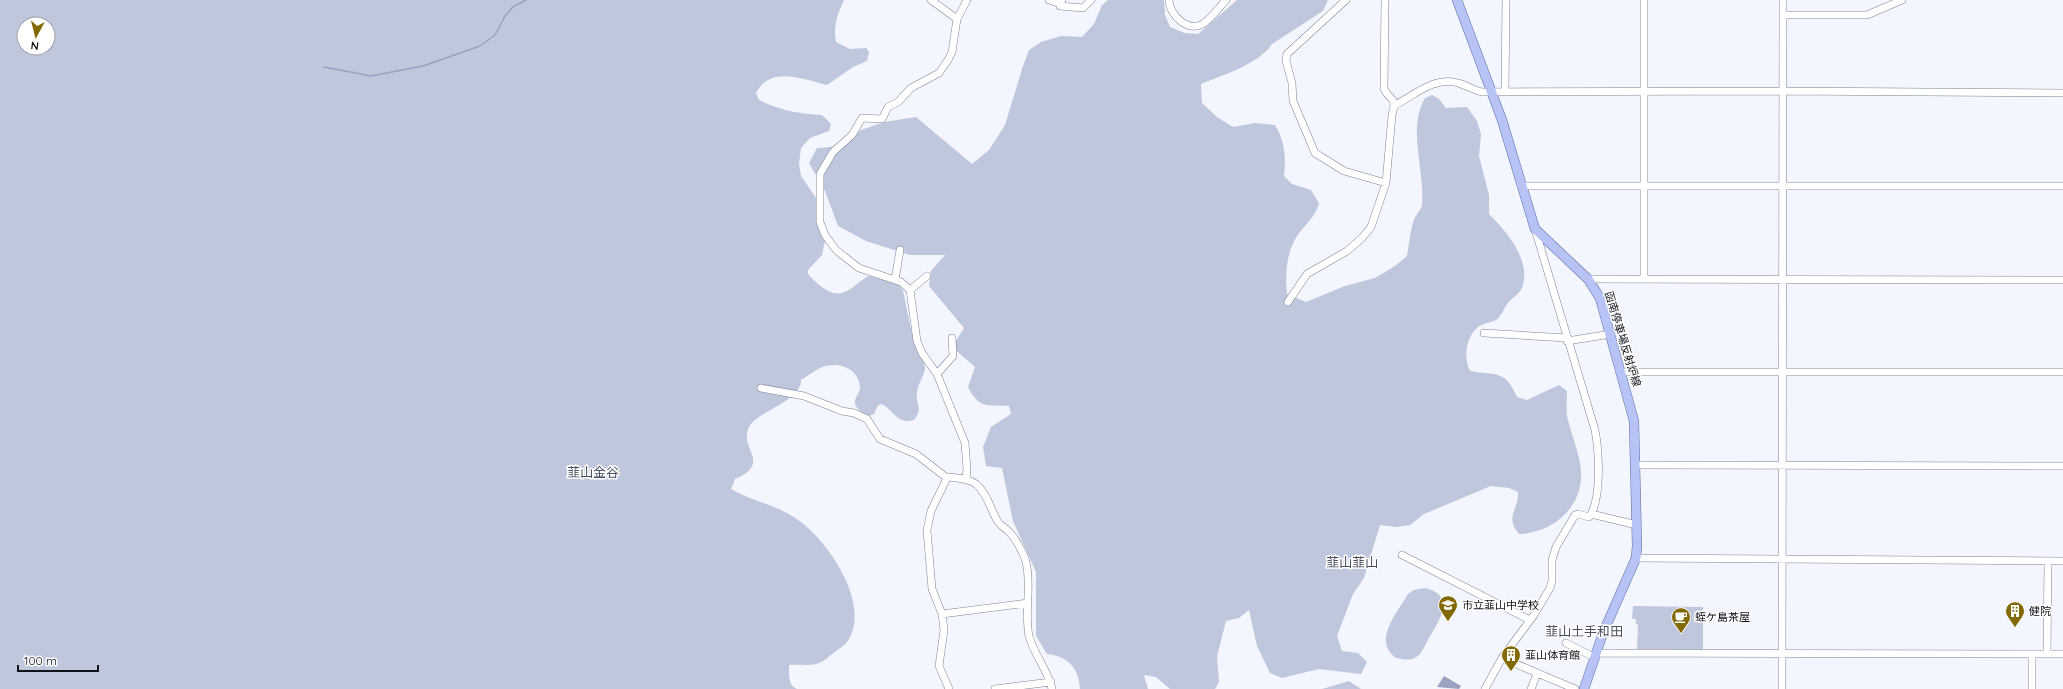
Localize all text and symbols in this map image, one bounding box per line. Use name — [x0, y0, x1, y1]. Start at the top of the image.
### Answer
north arrow — [16, 16, 56, 56]
text: N — [30, 38, 40, 53]
street label: 函南停車場反射炉線 — [1602, 290, 1644, 388]
district label: 韮山金谷 — [567, 464, 619, 480]
district label: 韮山韮山 — [1326, 554, 1378, 570]
school or university icon: 市立韮山中学校 — [1437, 594, 1459, 622]
place label: 市立韮山中学校 — [1462, 598, 1539, 612]
building icon: 健院 — [2004, 600, 2026, 628]
place label: 健院 — [2029, 604, 2051, 618]
cafe icon: 蛭ケ島茶屋 — [1670, 606, 1692, 634]
place label: 蛭ケ島茶屋 — [1695, 610, 1750, 624]
district label: 韮山土手和田 — [1545, 623, 1623, 639]
building icon: 韮山体育館 — [1500, 644, 1522, 672]
scale bar — [18, 647, 98, 673]
place label: 韮山体育館 — [1525, 648, 1580, 662]
text: 100 m — [24, 653, 57, 668]

